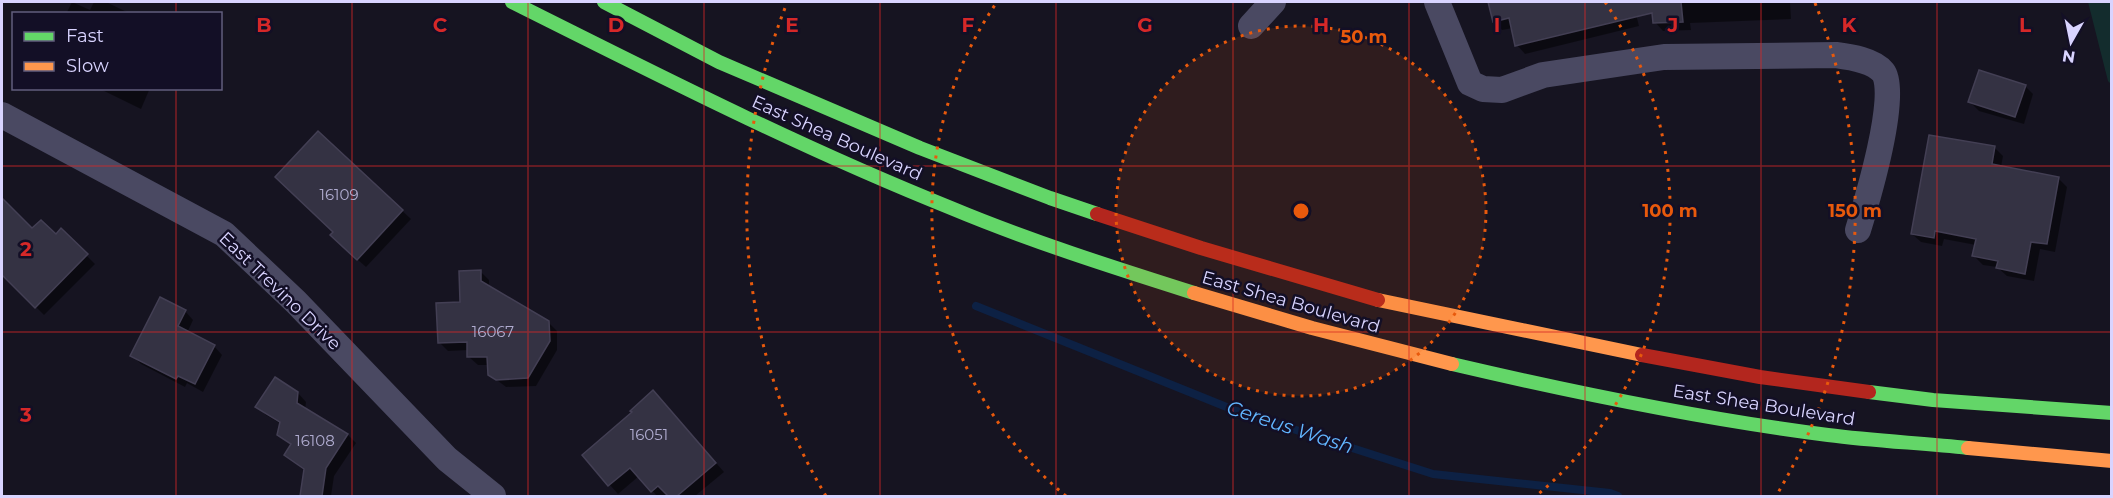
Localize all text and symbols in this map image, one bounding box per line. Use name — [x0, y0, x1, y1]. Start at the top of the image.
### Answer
legend — [12, 12, 222, 90]
north arrow — [2041, 12, 2101, 72]
text: B — [256, 13, 272, 37]
text: C — [433, 13, 448, 37]
text: D — [608, 13, 624, 37]
text: E — [785, 13, 799, 37]
text: F — [962, 13, 975, 37]
text: G — [1137, 13, 1153, 37]
text: H — [1313, 13, 1329, 37]
text: I — [1494, 13, 1500, 37]
text: J — [1667, 13, 1678, 37]
text: K — [1842, 13, 1858, 37]
text: L — [2019, 13, 2031, 37]
text: Fast — [66, 25, 104, 47]
text: 50 m — [1341, 26, 1387, 48]
text: N — [2061, 46, 2077, 67]
text: Slow — [66, 55, 109, 77]
street label: East Shea Boulevard — [748, 90, 926, 186]
house number: 16109 — [319, 185, 359, 204]
text: 100 m — [1642, 200, 1698, 222]
text: 150 m — [1828, 200, 1882, 222]
centre of rings — [1291, 201, 1311, 221]
street label: East Trevino Drive — [214, 227, 346, 355]
text: 2 — [20, 237, 32, 261]
street label: East Shea Boulevard — [1199, 266, 1383, 338]
house number: 16067 — [472, 322, 514, 341]
street label: East Shea Boulevard — [1671, 380, 1857, 430]
water label: Cereus Wash — [1224, 395, 1356, 459]
text: 3 — [19, 403, 32, 427]
house number: 16051 — [630, 425, 668, 444]
house number: 16108 — [295, 431, 335, 450]

